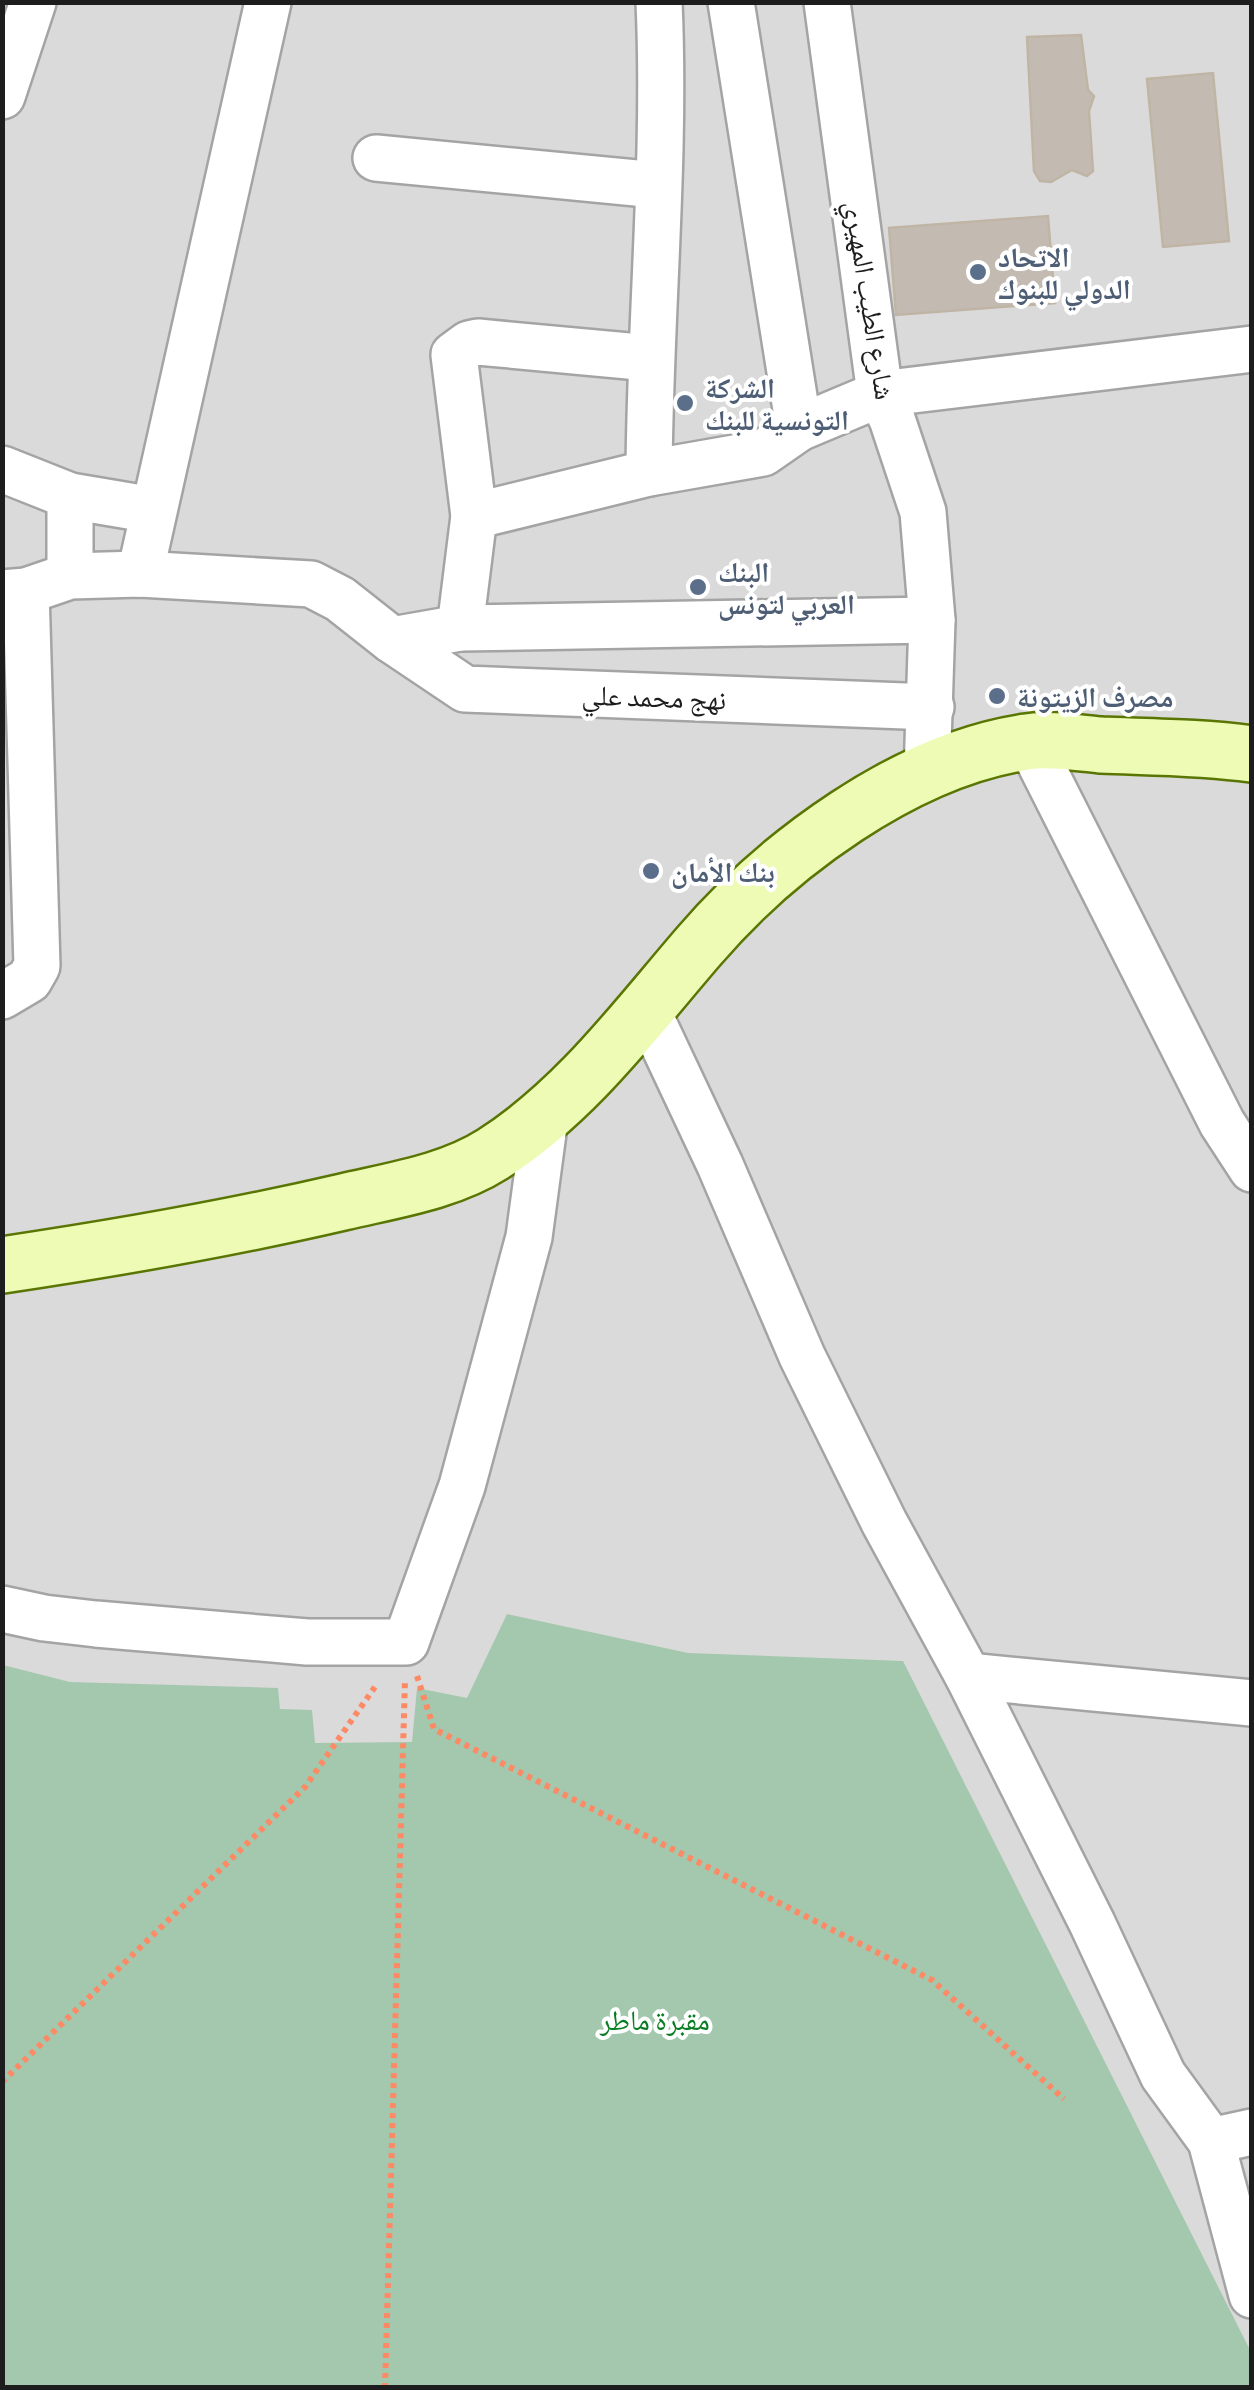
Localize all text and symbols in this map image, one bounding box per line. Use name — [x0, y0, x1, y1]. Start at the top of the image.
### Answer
street label: شارع الطيب المهيري — [831, 198, 905, 403]
place label: الاتحاد الدولي للبنوك — [998, 237, 1131, 312]
marker: الاتحاد الدولي للبنوك — [967, 261, 989, 283]
place label: الشركة التونسية للبنك — [705, 368, 849, 438]
marker: الشركة التونسية للبنك — [674, 392, 696, 414]
place label: البنك العربي لتونس — [718, 552, 855, 627]
marker: البنك العربي لتونس — [687, 576, 709, 598]
street label: نهج محمد علي — [581, 674, 727, 723]
place label: مصرف الزيتونة — [1017, 677, 1174, 715]
marker: مصرف الزيتونة — [986, 685, 1008, 707]
place label: بنك الأمان — [671, 852, 775, 890]
marker: بنك الأمان — [640, 860, 662, 882]
park label: مقبرة ماطر — [599, 2000, 710, 2038]

